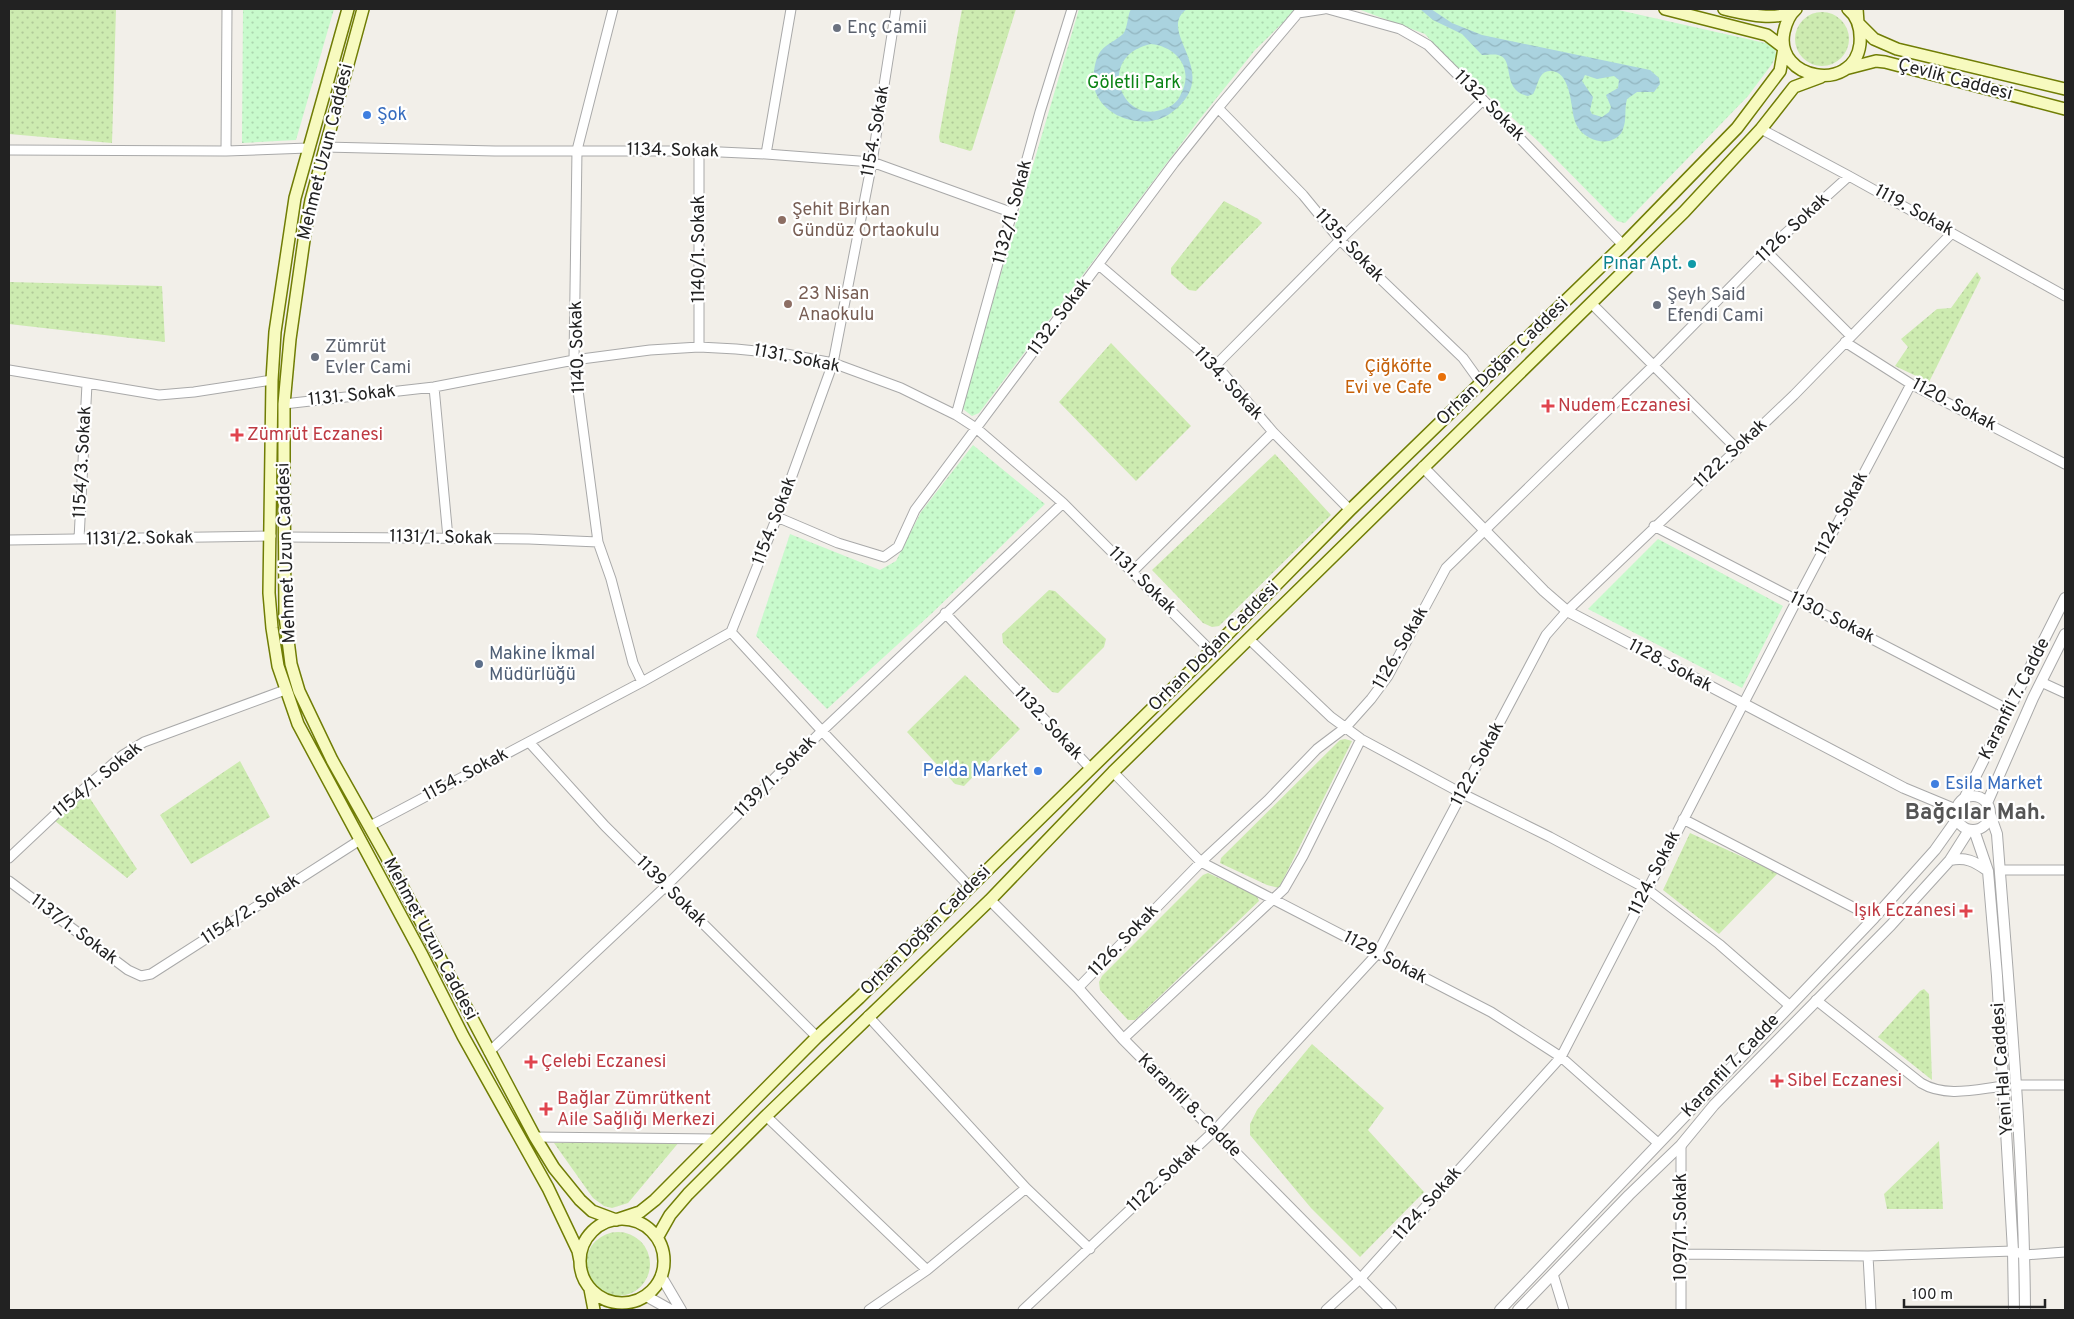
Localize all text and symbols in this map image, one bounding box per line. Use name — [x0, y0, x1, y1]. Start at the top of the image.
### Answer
place label: Enç Camii — [847, 17, 927, 40]
marker: Enç Camii — [831, 22, 843, 34]
street label: Çevlik Caddesi — [1895, 54, 2015, 106]
street label: Mehmet Uzun Caddesi — [293, 61, 359, 243]
street label: 1132. Sokak — [1448, 65, 1530, 147]
park label: Göletli Park — [1087, 72, 1181, 95]
street label: 1154. Sokak — [857, 83, 895, 179]
place label: Şok — [377, 104, 407, 127]
marker: Şok — [361, 109, 373, 121]
street label: 1134. Sokak — [627, 139, 719, 163]
street label: 1132/1. Sokak — [988, 157, 1038, 267]
street label: 1119. Sokak — [1870, 180, 1958, 242]
street label: 1126. Sokak — [1751, 188, 1835, 268]
street label: 1140/1. Sokak — [688, 195, 711, 303]
place label: Şehit Birkan Gündüz Ortaokulu — [792, 199, 940, 243]
street label: 1135. Sokak — [1309, 204, 1389, 288]
marker: Şehit Birkan Gündüz Ortaokulu — [776, 214, 788, 226]
place label: Pınar Apt. — [1603, 253, 1682, 276]
marker: Pınar Apt. — [1686, 258, 1698, 270]
street label: 1132. Sokak — [1023, 273, 1097, 361]
place label: 23 Nisan Anaokulu — [798, 283, 875, 327]
place label: Şeyh Said Efendi Cami — [1667, 284, 1764, 328]
street label: Orhan Doğan Caddesi — [1432, 293, 1574, 431]
marker: 23 Nisan Anaokulu — [782, 298, 794, 310]
marker: Şeyh Said Efendi Cami — [1651, 299, 1663, 311]
street label: 1140. Sokak — [565, 300, 591, 394]
place label: Zümrüt Evler Cami — [325, 336, 411, 380]
street label: 1131. Sokak — [752, 339, 842, 379]
street label: 1134. Sokak — [1188, 342, 1268, 426]
marker: Zümrüt Evler Cami — [309, 351, 321, 363]
place label: Çiğköfte Evi ve Cafe — [1345, 356, 1432, 400]
marker: Çiğköfte Evi ve Cafe — [1436, 371, 1448, 383]
street label: 1120. Sokak — [1908, 373, 2000, 437]
street label: 1131. Sokak — [307, 380, 397, 412]
place label: Nudem Eczanesi — [1558, 395, 1691, 418]
marker: Nudem Eczanesi — [1542, 400, 1554, 412]
street label: 1154/3. Sokak — [69, 405, 97, 519]
street label: 1122. Sokak — [1689, 414, 1773, 494]
place label: Zümrüt Eczanesi — [247, 424, 383, 447]
marker: Zümrüt Eczanesi — [231, 429, 243, 441]
street label: Mehmet Uzun Caddesi — [272, 462, 302, 644]
street label: 1124. Sokak — [1810, 468, 1874, 560]
street label: 1154. Sokak — [748, 473, 802, 569]
street label: 1131/1. Sokak — [389, 526, 493, 550]
street label: 1131/2. Sokak — [86, 527, 194, 551]
street label: 1131. Sokak — [1103, 542, 1181, 620]
street label: Orhan Doğan Caddesi — [1144, 577, 1284, 717]
street label: 1130. Sokak — [1786, 587, 1878, 649]
street label: 1126. Sokak — [1368, 602, 1434, 694]
street label: 1128. Sokak — [1624, 634, 1716, 698]
street label: Karanfil 7. Cadde — [1974, 634, 2056, 764]
place label: Makine İkmal Müdürlüğü — [489, 641, 595, 687]
marker: Makine İkmal Müdürlüğü — [473, 658, 485, 670]
street label: 1132. Sokak — [1008, 683, 1088, 765]
street label: 1122. Sokak — [1446, 718, 1510, 810]
street label: 1139/1. Sokak — [730, 731, 822, 823]
street label: 1154/1. Sokak — [49, 737, 147, 823]
street label: 1154. Sokak — [420, 743, 512, 807]
place label: Pelda Market — [923, 760, 1028, 783]
marker: Pelda Market — [1032, 765, 1044, 777]
place label: Esila Market — [1945, 773, 2043, 796]
marker: Esila Market — [1929, 778, 1941, 790]
district label: Bağcılar Mah. — [1905, 800, 2045, 827]
street label: 1124. Sokak — [1624, 827, 1686, 919]
street label: 1139. Sokak — [630, 851, 712, 933]
street label: Mehmet Uzun Caddesi — [377, 854, 483, 1024]
street label: Orhan Doğan Caddesi — [856, 861, 996, 1001]
street label: 1154/2. Sokak — [197, 870, 305, 950]
street label: 1137/1. Sokak — [26, 890, 122, 970]
street label: 1126. Sokak — [1084, 900, 1164, 982]
place label: Işık Eczanesi — [1854, 900, 1956, 923]
marker: Işık Eczanesi — [1960, 905, 1972, 917]
street label: 1129. Sokak — [1339, 926, 1431, 990]
street label: Yeni Hal Caddesi — [1987, 1002, 2019, 1136]
street label: Karanfil 7. Cadde — [1677, 1009, 1785, 1123]
street label: Karanfil 8. Cadde — [1132, 1049, 1246, 1163]
place label: Çelebi Eczanesi — [541, 1051, 666, 1074]
marker: Çelebi Eczanesi — [525, 1056, 537, 1068]
place label: Sibel Eczanesi — [1787, 1070, 1902, 1093]
marker: Sibel Eczanesi — [1771, 1075, 1783, 1087]
place label: Bağlar Zümrütkent Aile Sağlığı Merkezi — [557, 1088, 715, 1132]
marker: Bağlar Zümrütkent Aile Sağlığı Merkezi — [539, 1102, 553, 1116]
street label: 1122. Sokak — [1122, 1138, 1206, 1218]
street label: 1124. Sokak — [1389, 1162, 1467, 1246]
street label: 1097/1. Sokak — [1670, 1173, 1693, 1281]
scale bar — [1904, 1276, 2045, 1308]
text: 100 m — [1912, 1286, 1953, 1305]

